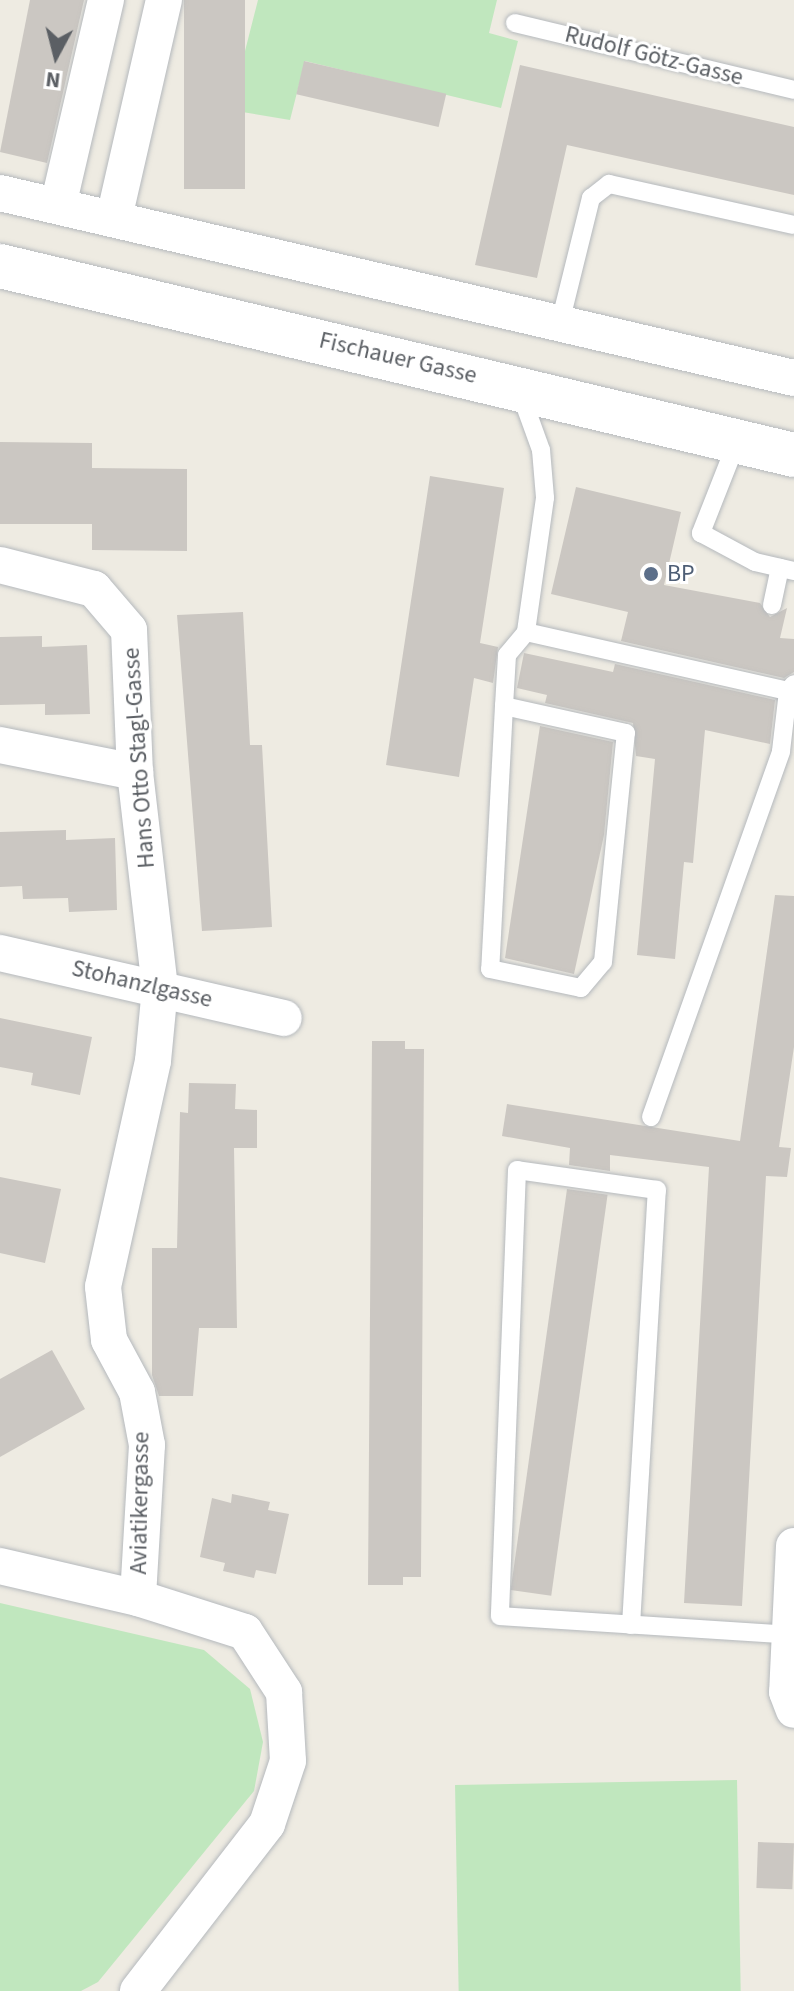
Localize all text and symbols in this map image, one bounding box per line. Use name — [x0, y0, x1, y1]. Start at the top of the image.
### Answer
north arrow — [16, 16, 96, 96]
street label: Rudolf Götz-Gasse — [562, 20, 746, 92]
text: N — [44, 63, 62, 97]
street label: Fischauer Gasse — [316, 326, 480, 390]
place label: BP — [667, 560, 695, 588]
marker: BP — [642, 565, 660, 583]
street label: Hans Otto Stagl-Gasse — [117, 647, 161, 869]
street label: Stohanzlgasse — [69, 954, 215, 1014]
street label: Aviatikergasse — [124, 1431, 156, 1575]

